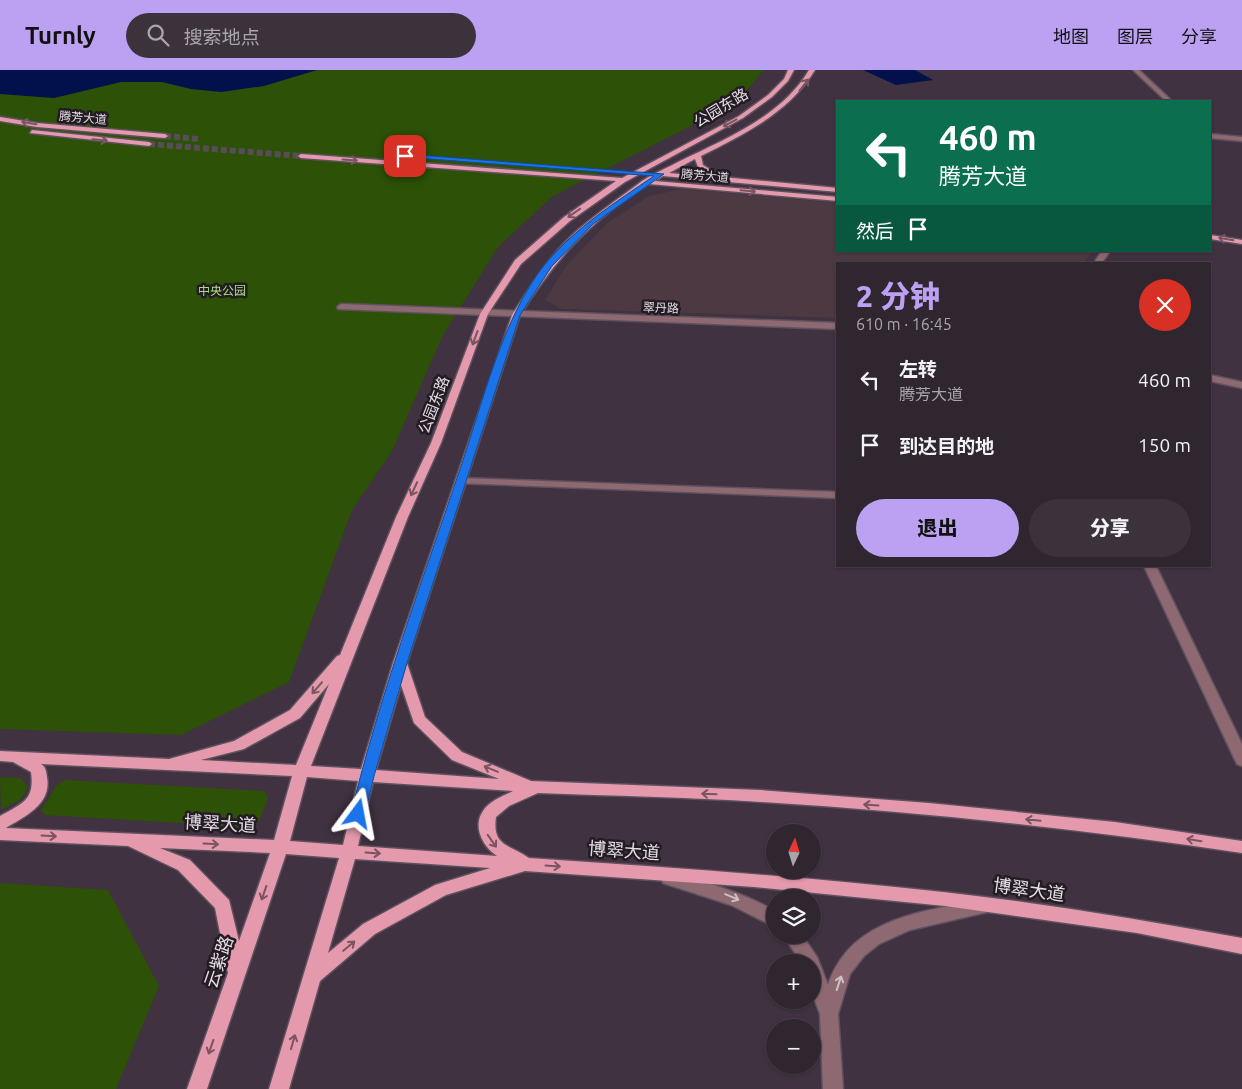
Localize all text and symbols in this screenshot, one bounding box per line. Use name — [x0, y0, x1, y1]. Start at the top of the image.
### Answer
search box — [126, 13, 476, 58]
icon: search — [144, 21, 172, 49]
text: Turnly — [25, 22, 96, 49]
text: 搜索地点 — [184, 26, 260, 48]
text: 地图 — [1053, 26, 1089, 46]
text: 图层 — [1117, 26, 1153, 46]
text: 分享 — [1181, 26, 1217, 46]
one-way arrow — [798, 78, 809, 91]
street label: 公园东路 — [691, 85, 751, 130]
street label: 腾芳大道 — [59, 109, 108, 126]
text: 460 m — [939, 117, 1037, 157]
one-way arrow — [21, 118, 37, 128]
one-way arrow — [722, 118, 737, 128]
icon: left — [856, 120, 921, 185]
one-way arrow — [92, 135, 108, 144]
pin — [384, 135, 426, 177]
icon: arrive — [391, 142, 419, 170]
one-way arrow — [342, 155, 358, 164]
text: 腾芳大道 — [939, 163, 1027, 188]
street label: 腾芳大道 — [681, 167, 730, 184]
one-way arrow — [740, 186, 756, 196]
one-way arrow — [568, 208, 582, 218]
icon: arrive — [904, 215, 932, 243]
text: 然后 — [856, 220, 894, 242]
one-way arrow — [1218, 234, 1234, 244]
text: 2 分钟 — [856, 279, 940, 313]
button: close — [1139, 279, 1191, 331]
park label: 中央公园 — [198, 284, 246, 297]
street label: 翠丹路 — [643, 300, 679, 315]
text: 610 m · 16:45 — [856, 315, 952, 333]
one-way arrow — [470, 330, 479, 346]
text: 左转 — [899, 358, 937, 380]
icon: left — [856, 366, 884, 394]
text: 460 m — [1138, 369, 1191, 391]
street label: 公园东路 — [415, 374, 452, 436]
text: 腾芳大道 — [899, 385, 963, 403]
icon: arrive — [856, 431, 884, 459]
text: 150 m — [1138, 434, 1191, 456]
text: 到达目的地 — [899, 435, 994, 457]
one-way arrow — [409, 481, 419, 496]
button: 退出 — [856, 499, 1019, 557]
button: 分享 — [1029, 499, 1191, 557]
one-way arrow — [311, 682, 322, 695]
one-way arrow — [484, 764, 499, 774]
position arrow — [331, 787, 383, 839]
one-way arrow — [701, 790, 717, 799]
one-way arrow — [863, 800, 879, 809]
street label: 博翠大道 — [184, 811, 257, 835]
one-way arrow — [1025, 815, 1041, 825]
north arrow — [766, 824, 821, 879]
map controls — [766, 824, 821, 1074]
one-way arrow — [40, 831, 56, 841]
one-way arrow — [487, 834, 497, 848]
one-way arrow — [1186, 835, 1202, 845]
street label: 博翠大道 — [587, 838, 661, 862]
one-way arrow — [202, 839, 219, 849]
one-way arrow — [365, 849, 381, 858]
one-way arrow — [545, 861, 561, 870]
street label: 博翠大道 — [992, 874, 1066, 904]
one-way arrow — [259, 885, 268, 901]
button: layers — [766, 889, 821, 944]
one-way arrow — [724, 893, 739, 903]
street label: 云紫路 — [200, 933, 236, 990]
one-way arrow — [342, 941, 355, 952]
button: + — [766, 954, 821, 1009]
one-way arrow — [835, 976, 844, 992]
button: − — [766, 1019, 821, 1074]
one-way arrow — [288, 1035, 298, 1051]
one-way arrow — [206, 1039, 215, 1054]

